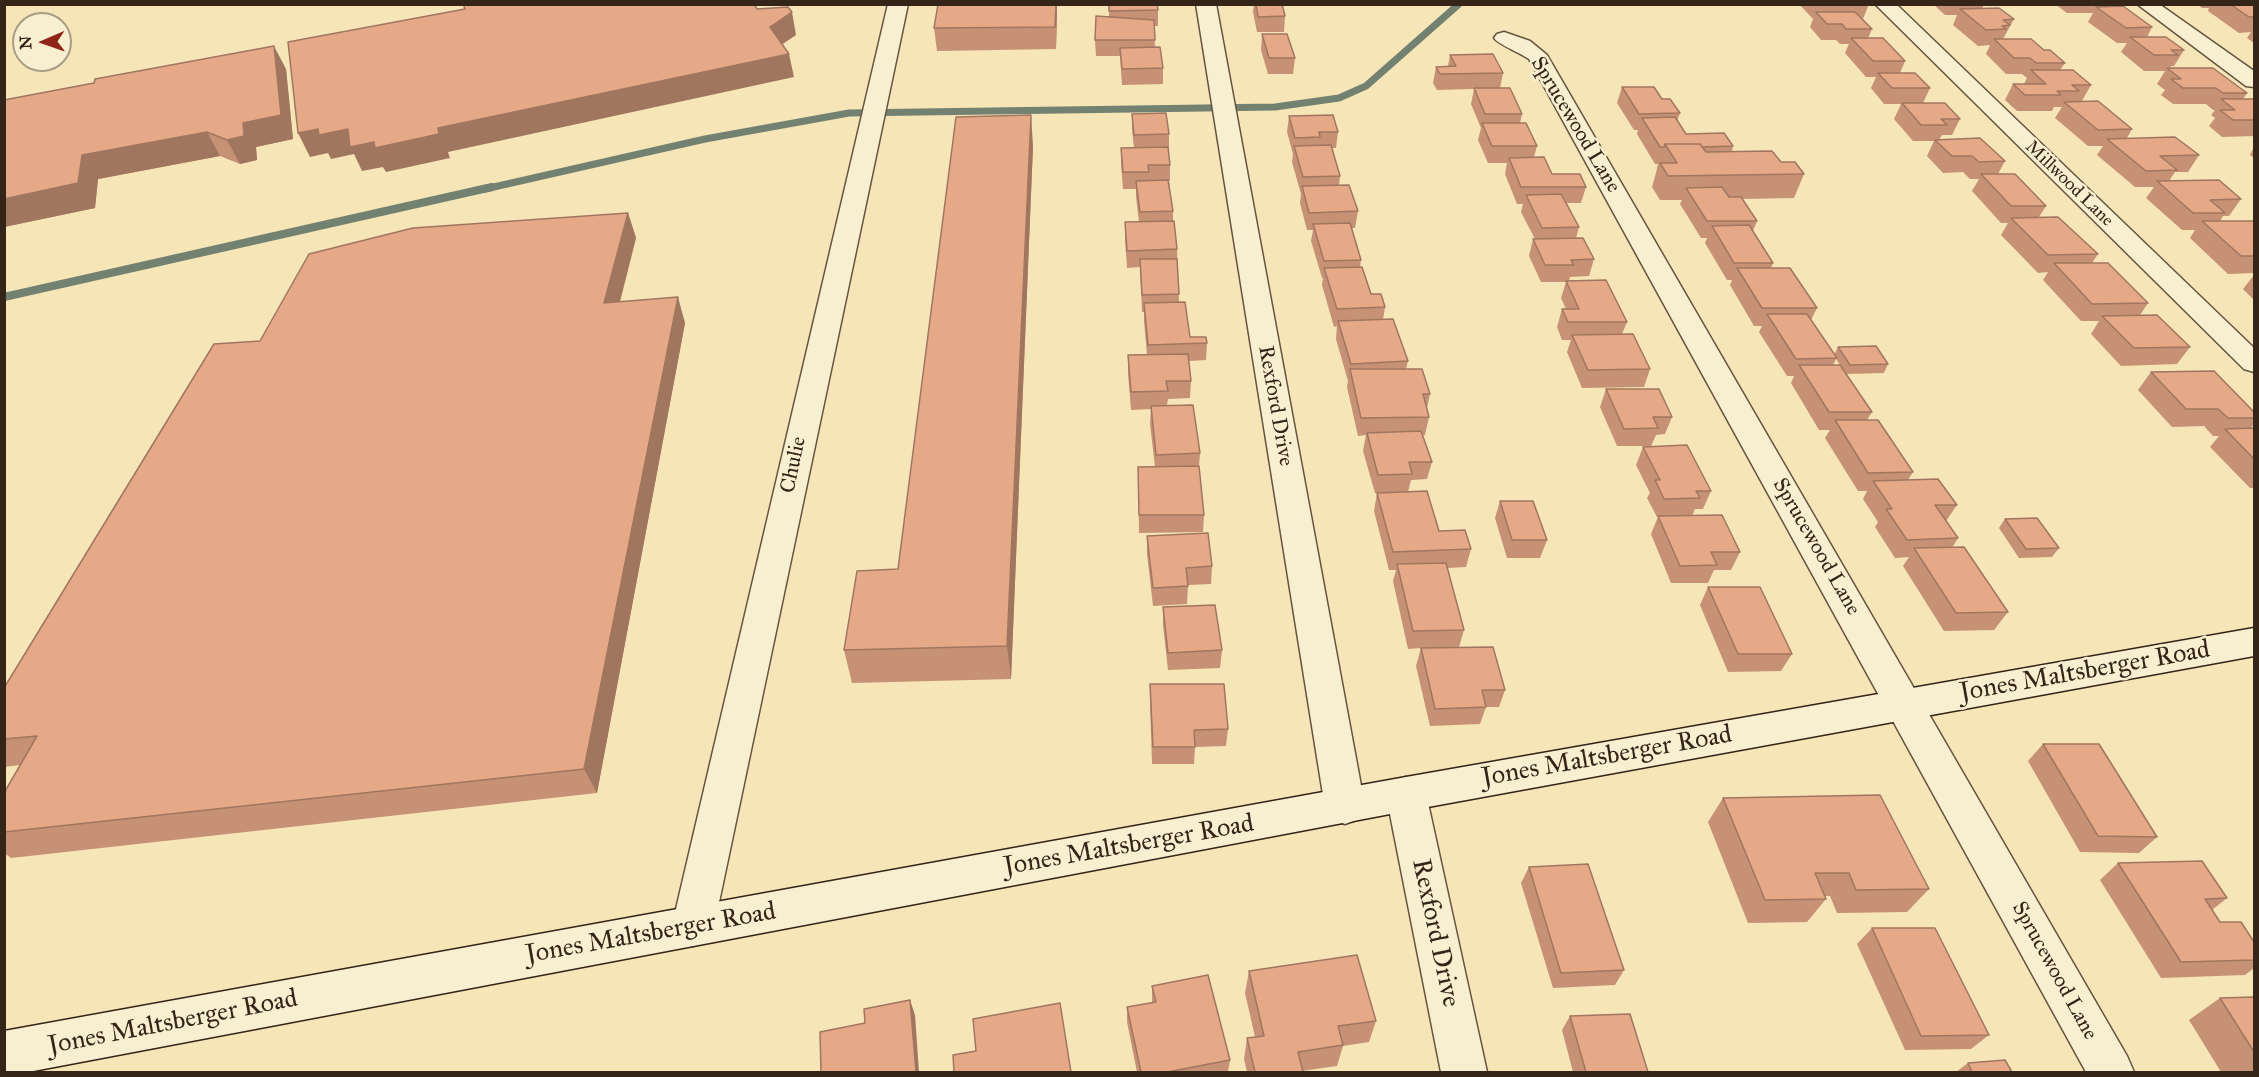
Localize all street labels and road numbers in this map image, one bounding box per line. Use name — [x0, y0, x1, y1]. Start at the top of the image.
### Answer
street label: Sprucewood Lane — [1525, 53, 1625, 197]
street label: Millwood Lane — [2020, 137, 2118, 231]
street label: Rexford Drive — [1252, 344, 1298, 468]
street label: Chulie — [776, 434, 812, 496]
street label: Sprucewood Lane — [1767, 474, 1865, 620]
street label: Jones Maltsberger Road — [1957, 635, 2213, 709]
street label: Jones Maltsberger Road — [1479, 720, 1735, 794]
street label: Jones Maltsberger Road — [1001, 809, 1257, 883]
street label: Rexford Drive — [1404, 856, 1466, 1010]
street label: Jones Maltsberger Road — [523, 897, 779, 971]
street label: Sprucewood Lane — [2006, 898, 2102, 1044]
street label: Jones Maltsberger Road — [46, 983, 300, 1063]

